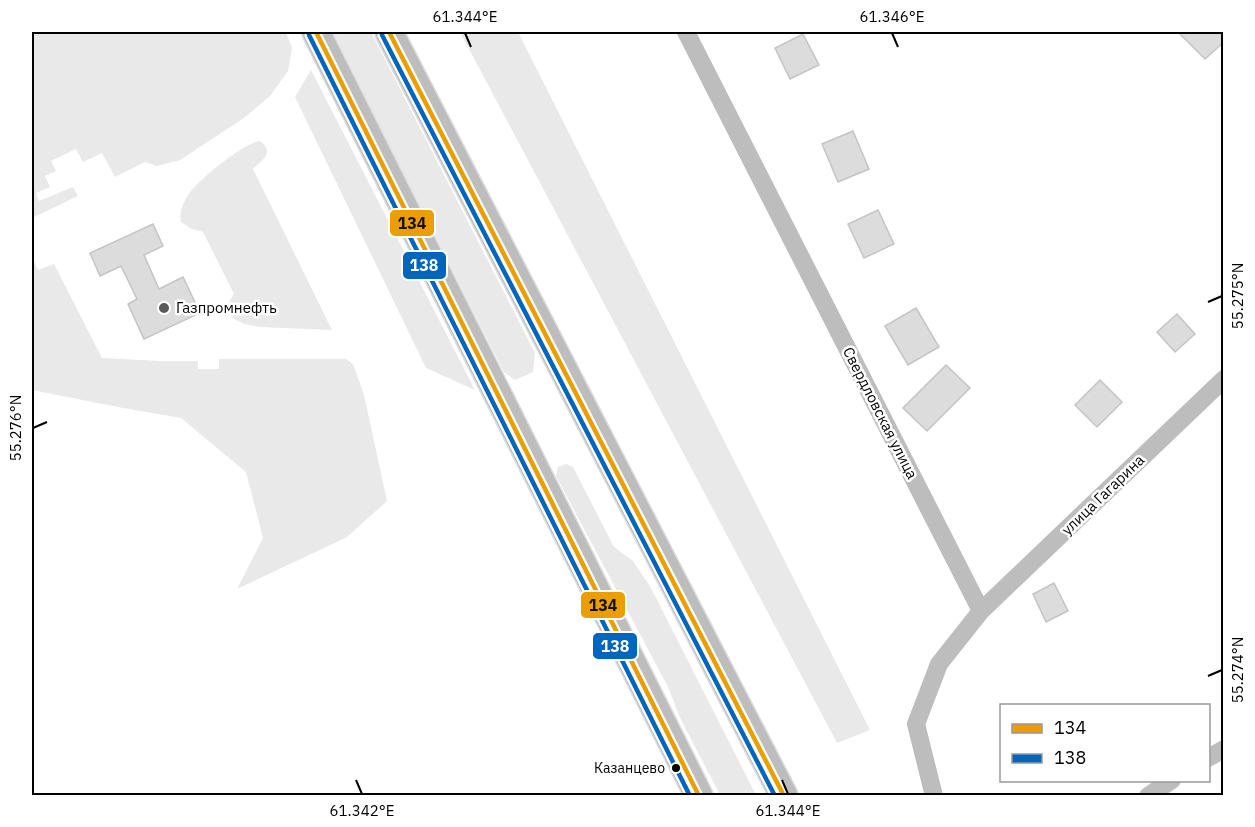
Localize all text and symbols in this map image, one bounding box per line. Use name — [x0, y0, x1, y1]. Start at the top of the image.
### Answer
text: 61.344°E — [433, 7, 497, 26]
text: 61.346°E — [860, 7, 924, 26]
line badge: 134 — [389, 209, 435, 237]
text: 134 — [398, 213, 427, 233]
line badge: 138 — [402, 251, 447, 280]
text: 138 — [410, 255, 438, 275]
text: 55.275°N — [1228, 263, 1247, 329]
place label: Газпромнефть — [176, 298, 277, 317]
marker: Газпромнефть — [157, 301, 171, 315]
street label: Свердловская улица — [839, 344, 922, 482]
text: 55.276°N — [6, 395, 25, 461]
street label: улица Гагарина — [1057, 450, 1148, 539]
line badge: 134 — [580, 591, 626, 619]
text: 134 — [589, 595, 618, 615]
line badge: 138 — [592, 632, 638, 660]
text: 138 — [601, 636, 629, 656]
text: 55.274°N — [1228, 637, 1247, 703]
legend — [1000, 704, 1210, 782]
text: 134 — [1054, 716, 1087, 739]
text: 138 — [1054, 746, 1086, 769]
place label: Казанцево — [594, 759, 665, 777]
marker: Казанцево — [670, 762, 682, 774]
text: 61.342°E — [330, 801, 394, 820]
text: 61.344°E — [756, 801, 820, 820]

